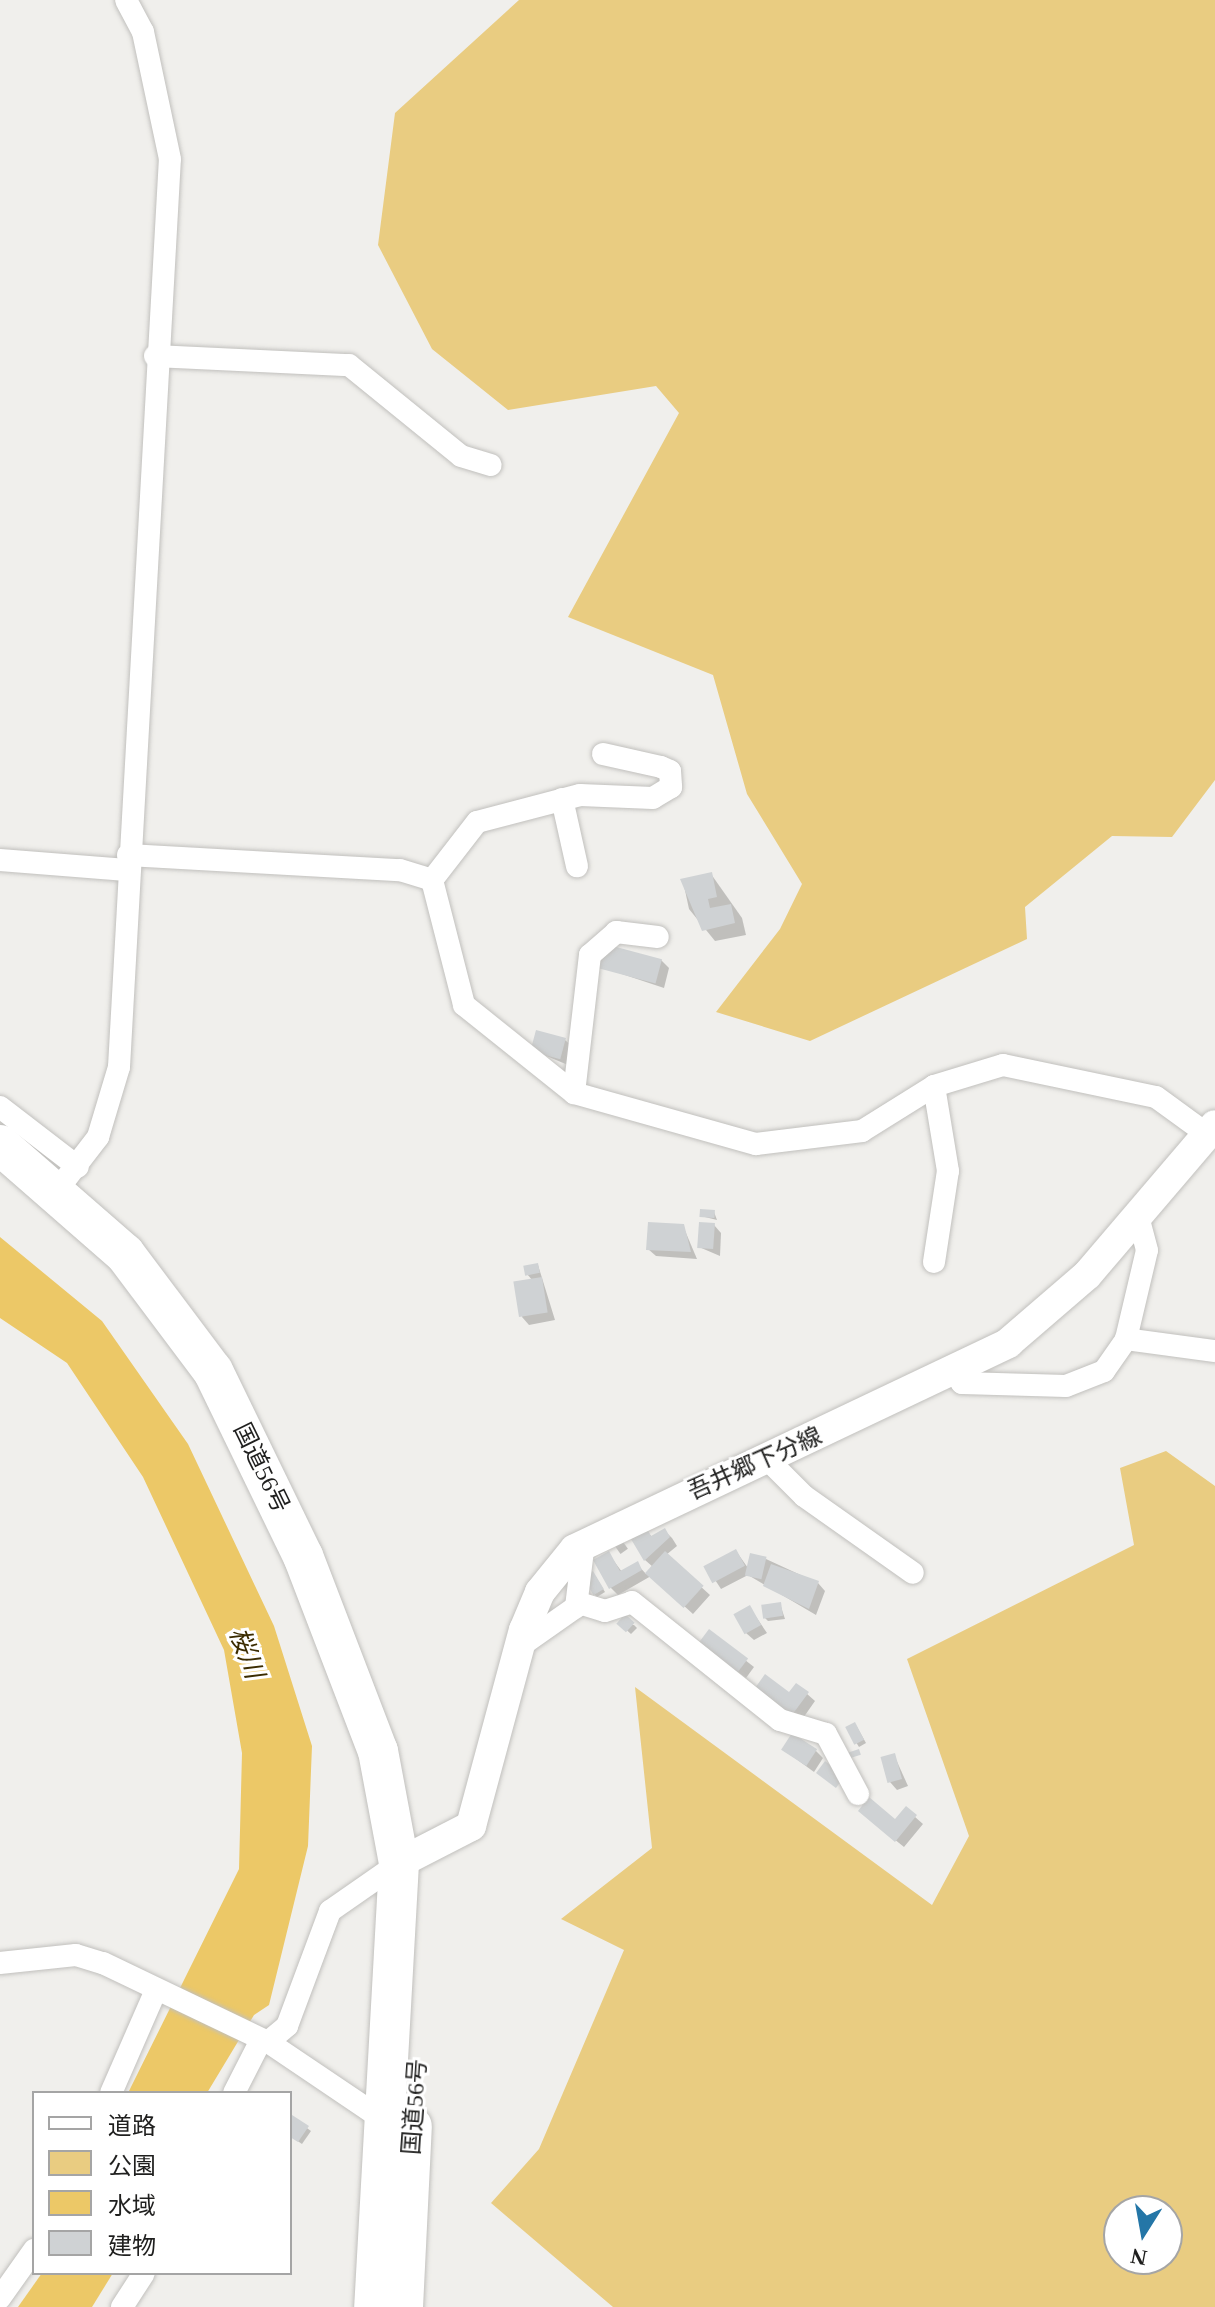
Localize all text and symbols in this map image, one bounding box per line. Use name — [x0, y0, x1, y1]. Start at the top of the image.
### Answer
street label: 国道56号 — [227, 1419, 295, 1517]
street label: 吾井郷下分線 — [683, 1422, 827, 1506]
water label: 桜川 — [222, 1623, 270, 1683]
street label: 国道56号 — [397, 2058, 433, 2156]
legend — [32, 2091, 292, 2275]
text: 道路 — [108, 2113, 156, 2139]
text: 公園 — [108, 2153, 156, 2179]
text: 水域 — [108, 2193, 156, 2219]
north arrow — [1103, 2195, 1183, 2275]
text: 建物 — [108, 2233, 156, 2259]
text: N — [1129, 2243, 1149, 2271]

